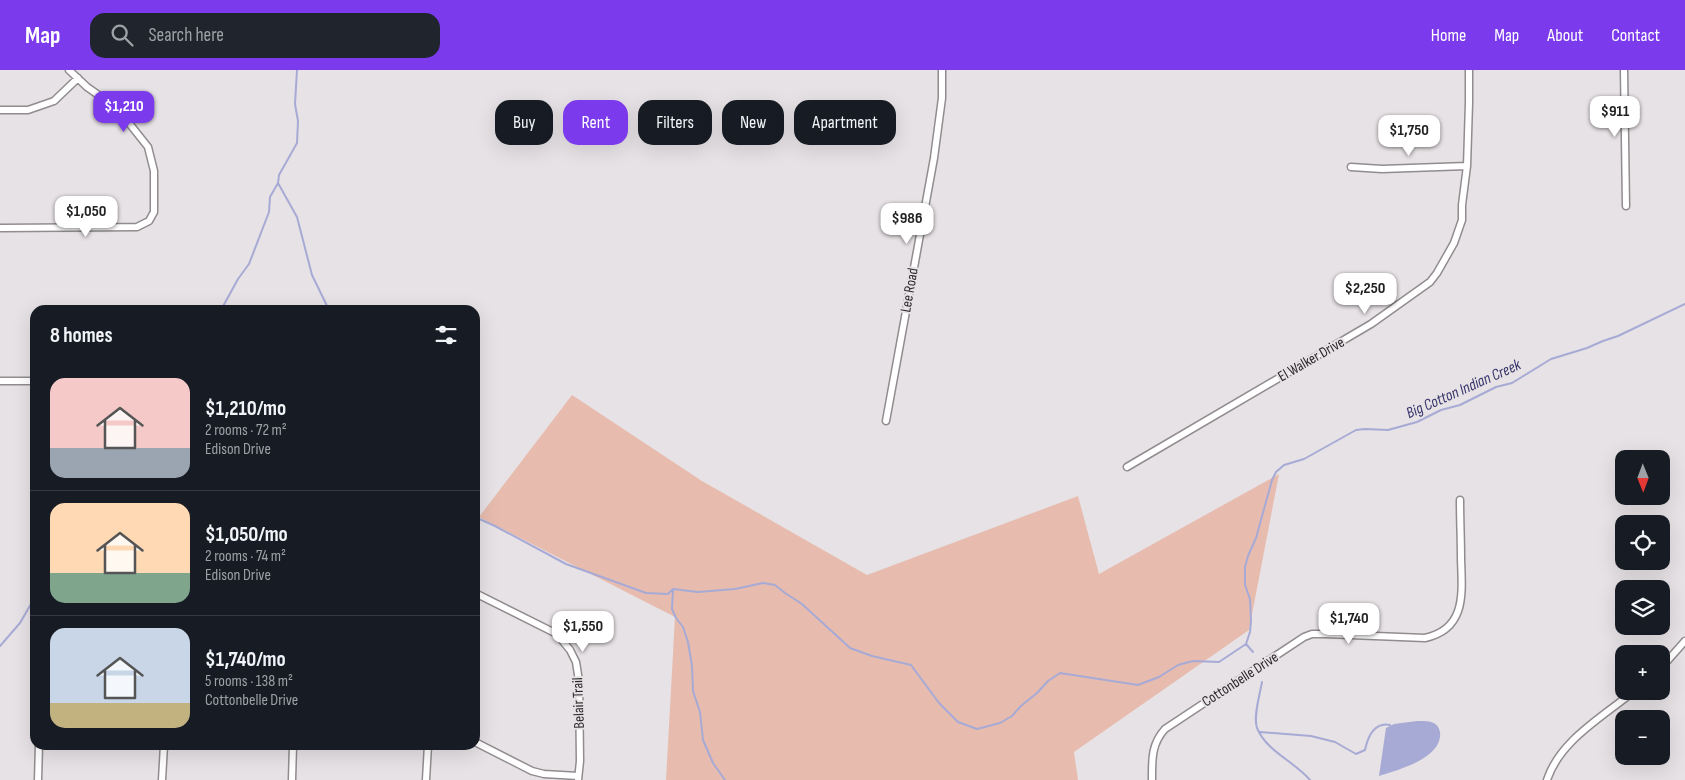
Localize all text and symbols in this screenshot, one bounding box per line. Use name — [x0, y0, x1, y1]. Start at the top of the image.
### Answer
search box — [90, 13, 440, 58]
text: Map — [25, 21, 60, 50]
icon: search — [108, 21, 136, 49]
text: Search here — [148, 24, 224, 47]
text: Home — [1431, 25, 1466, 46]
text: Map — [1494, 25, 1519, 46]
text: About — [1547, 25, 1583, 46]
text: Contact — [1611, 25, 1660, 46]
pin: $1,210 — [83, 90, 165, 133]
pin: $911 — [1585, 96, 1645, 138]
text: $1,210 — [104, 97, 144, 116]
chip: Buy — [495, 100, 553, 145]
chip: Rent — [563, 100, 628, 145]
chip: Filters — [638, 100, 712, 145]
chip: New — [722, 100, 784, 145]
chip: Apartment — [794, 100, 896, 145]
text: $911 — [1601, 102, 1629, 121]
pin: $1,750 — [1368, 114, 1450, 157]
text: $1,750 — [1389, 121, 1429, 140]
pin: $1,050 — [45, 196, 127, 238]
text: $1,050 — [66, 202, 106, 221]
pin: $986 — [877, 202, 937, 245]
text: $986 — [892, 209, 922, 228]
street label: Lee Road — [896, 266, 923, 314]
pin: $2,250 — [1324, 272, 1406, 315]
text: $2,250 — [1345, 279, 1385, 298]
icon: filters — [432, 321, 460, 349]
text: 8 homes — [50, 323, 113, 348]
street label: El Walker Drive — [1275, 333, 1348, 386]
water label: Big Cotton Indian Creek — [1403, 355, 1525, 423]
text: $1,210/mo — [205, 396, 286, 421]
icon: home — [90, 398, 150, 458]
text: 2 rooms · 72 m² — [205, 421, 287, 440]
text: Edison Drive — [205, 440, 271, 459]
north arrow — [1615, 450, 1670, 505]
map controls — [1615, 450, 1670, 765]
button: locate — [1615, 515, 1670, 570]
text: $1,050/mo — [205, 522, 288, 547]
icon: home — [90, 523, 150, 583]
text: 2 rooms · 74 m² — [205, 547, 286, 566]
text: Edison Drive — [205, 566, 271, 585]
button: layers — [1615, 580, 1670, 635]
pin: $1,740 — [1308, 602, 1390, 645]
text: $1,740 — [1329, 609, 1369, 628]
pin: $1,550 — [542, 610, 624, 653]
text: $1,550 — [563, 617, 603, 636]
button: + — [1615, 645, 1670, 700]
text: $1,740/mo — [205, 647, 286, 672]
icon: home — [90, 648, 150, 708]
street label: Cottonbelle Drive — [1198, 648, 1282, 711]
text: 5 rooms · 138 m² — [205, 672, 293, 691]
street label: Belair Trail — [568, 677, 589, 729]
text: Cottonbelle Drive — [205, 691, 298, 710]
button: − — [1615, 710, 1670, 765]

